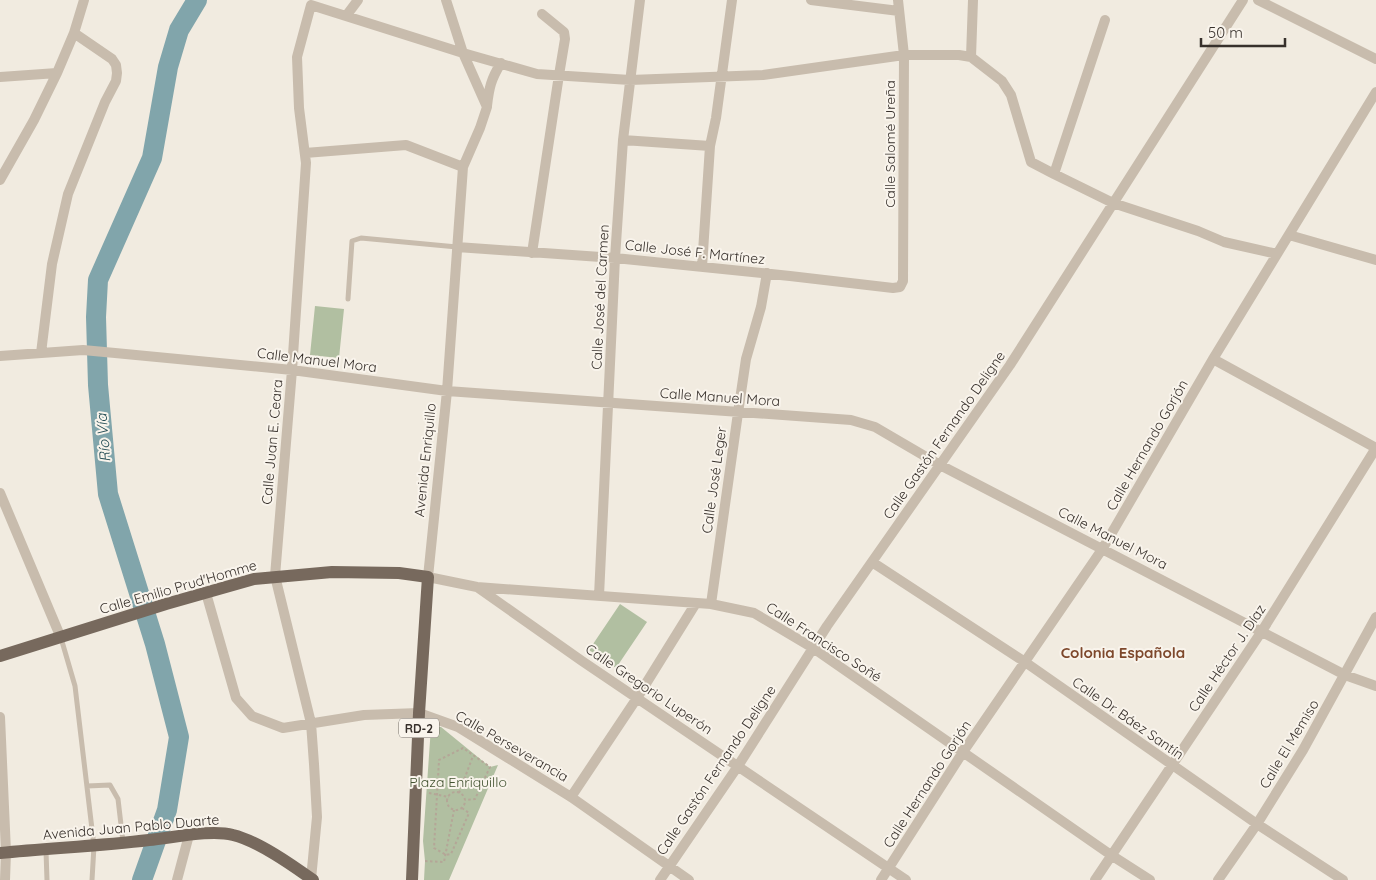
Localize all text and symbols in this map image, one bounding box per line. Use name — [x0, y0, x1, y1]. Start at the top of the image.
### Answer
scale bar — [1201, 15, 1285, 47]
text: 50 m — [1208, 23, 1243, 42]
street label: Calle Salomé Ureña — [881, 80, 899, 208]
street label: Calle José del Carmen — [587, 224, 613, 370]
street label: Calle José F. Martínez — [624, 236, 766, 268]
street label: Calle Manuel Mora — [256, 344, 378, 376]
street label: Calle Gastón Fernando Deligne — [879, 347, 1009, 523]
street label: Calle Hernando Gorjón — [1102, 376, 1192, 514]
street label: Calle Juan E. Ceara — [258, 379, 286, 505]
street label: Calle Manuel Mora — [659, 384, 781, 410]
street label: Avenida Enriquillo — [410, 402, 440, 518]
water label: Río Vía — [91, 412, 115, 463]
street label: Calle José Leger — [698, 425, 730, 534]
street label: Calle Manuel Mora — [1055, 503, 1171, 573]
street label: Calle Emilio Prud'Homme — [97, 556, 259, 618]
street label: Calle Francisco Soñé — [763, 598, 885, 686]
street label: Calle Héctor J. Díaz — [1184, 601, 1270, 715]
street label: Calle Gregorio Luperón — [582, 640, 716, 738]
district label: Colonia Española — [1061, 643, 1185, 662]
street label: Calle Dr. Báez Santín — [1069, 673, 1187, 763]
street label: Calle Gastón Fernando Deligne — [652, 681, 780, 858]
street label: Calle El Memiso — [1255, 696, 1323, 792]
street label: Calle Perseverancia — [452, 706, 572, 786]
street label: Calle Hernando Gorjón — [879, 717, 975, 851]
road number: RD-2 — [399, 718, 439, 738]
park label: Plaza Enriquillo — [409, 773, 507, 791]
street label: Avenida Juan Pablo Duarte — [42, 810, 220, 844]

